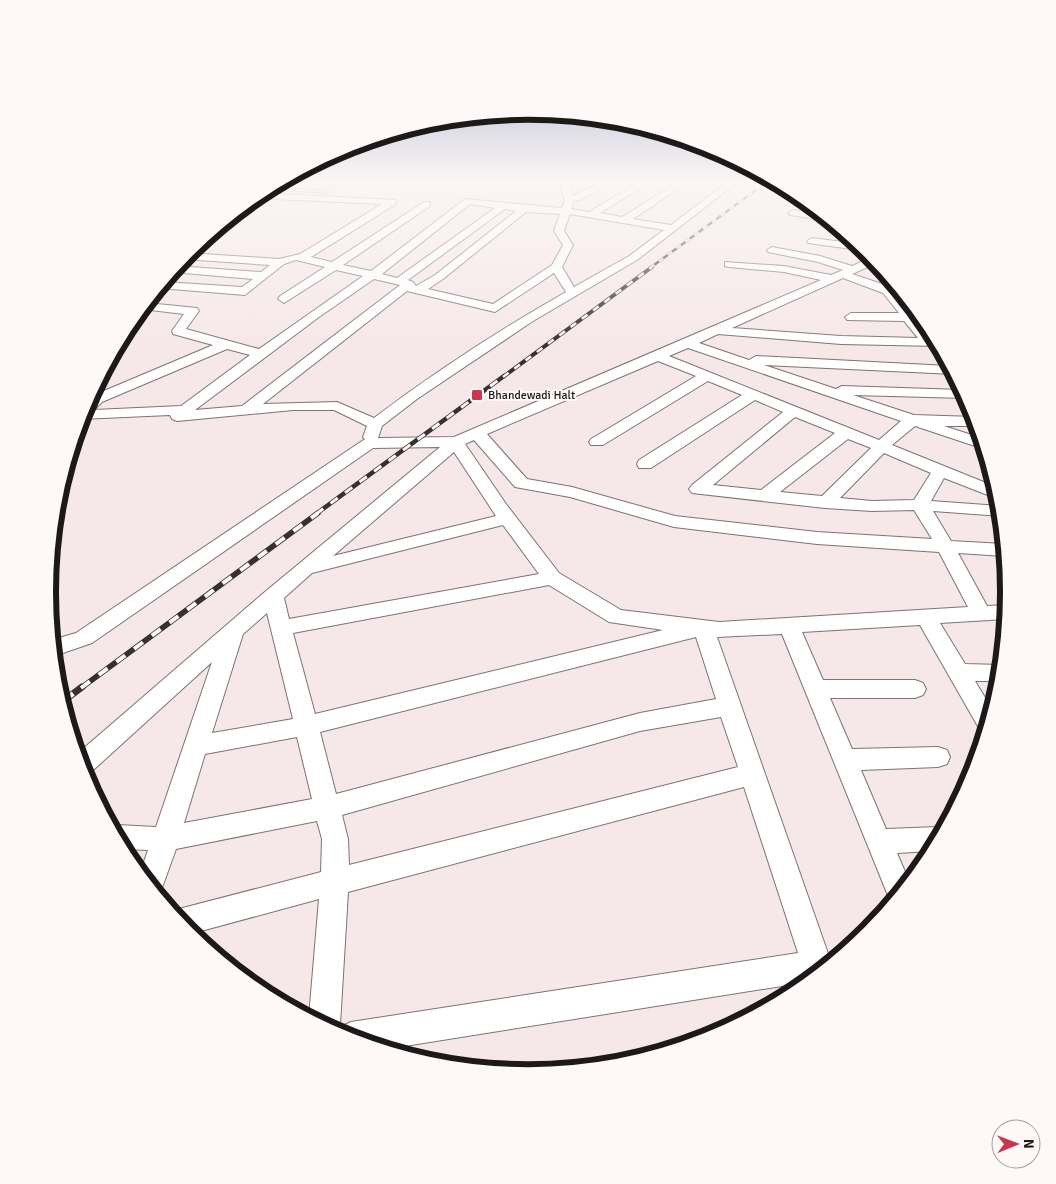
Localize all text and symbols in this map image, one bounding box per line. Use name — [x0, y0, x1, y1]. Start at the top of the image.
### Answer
marker: Bhandewadi Halt — [470, 388, 484, 402]
place label: Bhandewadi Halt — [488, 388, 575, 403]
north arrow — [991, 1119, 1041, 1169]
text: N — [1020, 1139, 1037, 1149]

